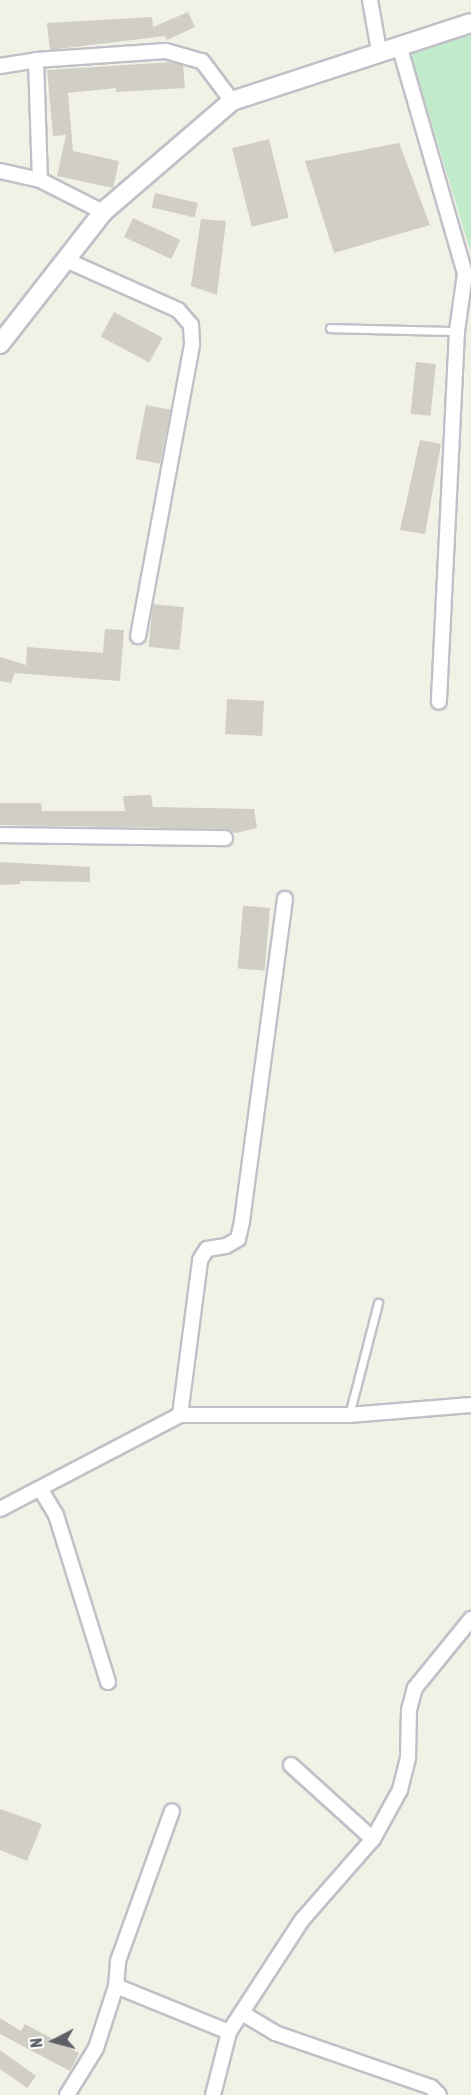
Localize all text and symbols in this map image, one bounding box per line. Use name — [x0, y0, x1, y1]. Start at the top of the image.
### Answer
north arrow — [24, 2011, 84, 2071]
text: N — [27, 2037, 46, 2049]

